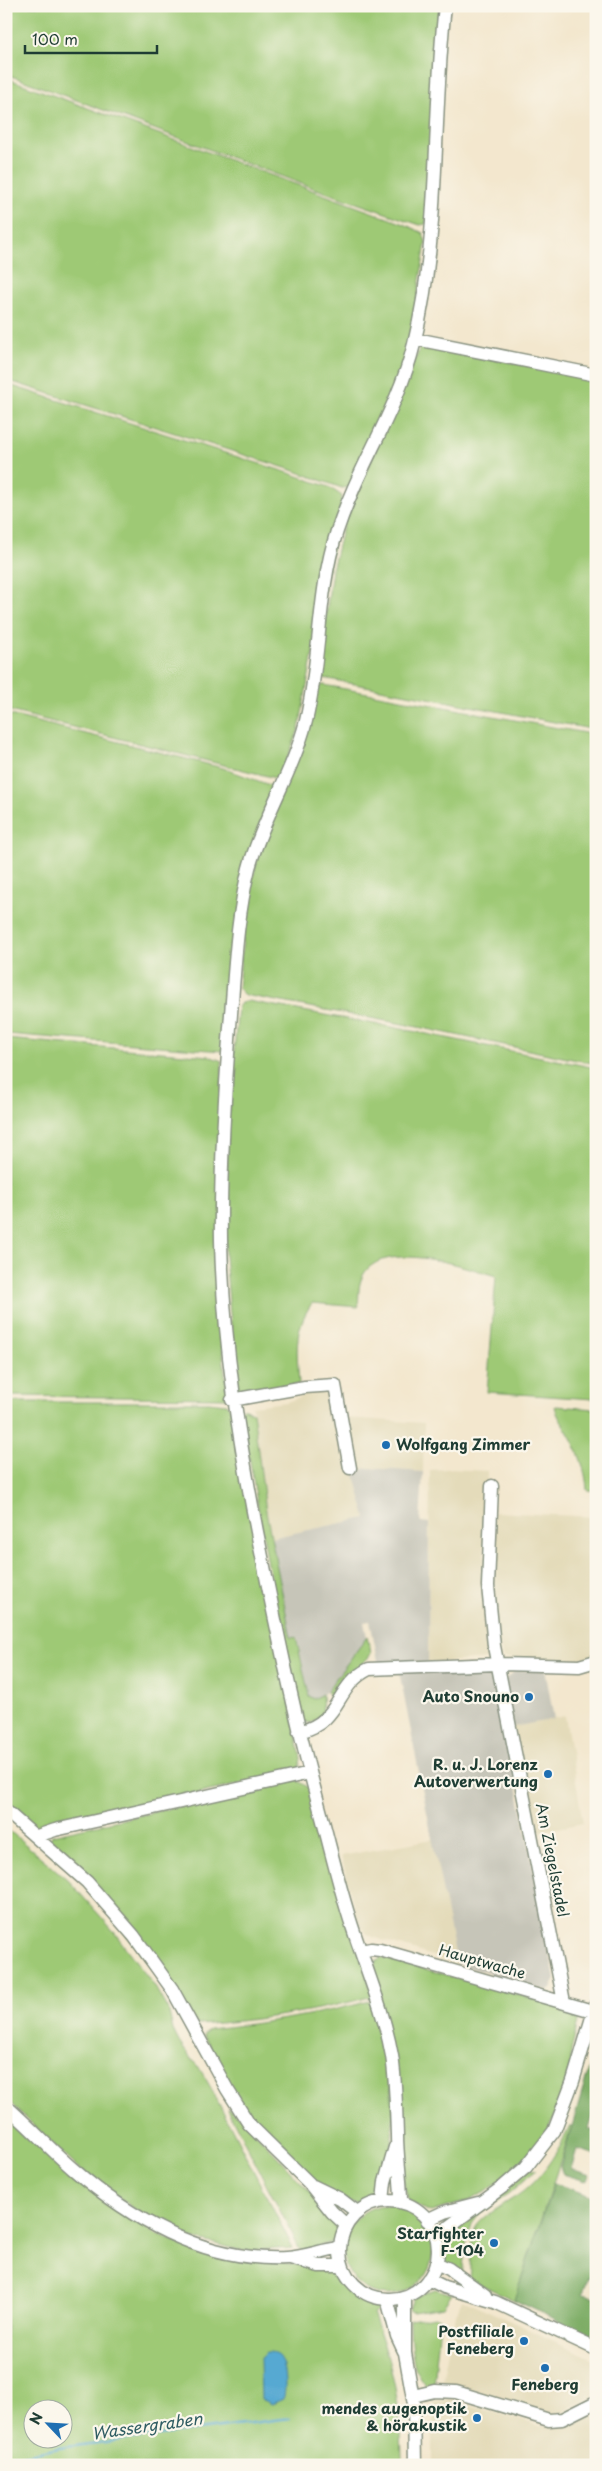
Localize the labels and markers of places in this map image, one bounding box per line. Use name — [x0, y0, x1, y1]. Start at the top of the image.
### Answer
place label: Wolfgang Zimmer — [396, 1432, 531, 1455]
marker: Wolfgang Zimmer — [380, 1439, 392, 1451]
place label: Auto Snouno — [423, 1684, 519, 1707]
marker: Auto Snouno — [523, 1691, 535, 1703]
place label: R. u. J. Lorenz Autoverwertung — [414, 1752, 538, 1792]
marker: R. u. J. Lorenz Autoverwertung — [542, 1768, 554, 1780]
place label: Starfighter F-104 — [397, 2221, 484, 2261]
marker: Starfighter F-104 — [488, 2237, 500, 2249]
place label: Postfiliale Feneberg — [438, 2319, 515, 2359]
marker: Postfiliale Feneberg — [518, 2335, 530, 2347]
marker: Feneberg — [539, 2362, 551, 2374]
place label: Feneberg — [511, 2372, 579, 2395]
place label: mendes augenoptik & hörakustik — [321, 2396, 467, 2436]
marker: mendes augenoptik & hörakustik — [471, 2412, 483, 2424]

